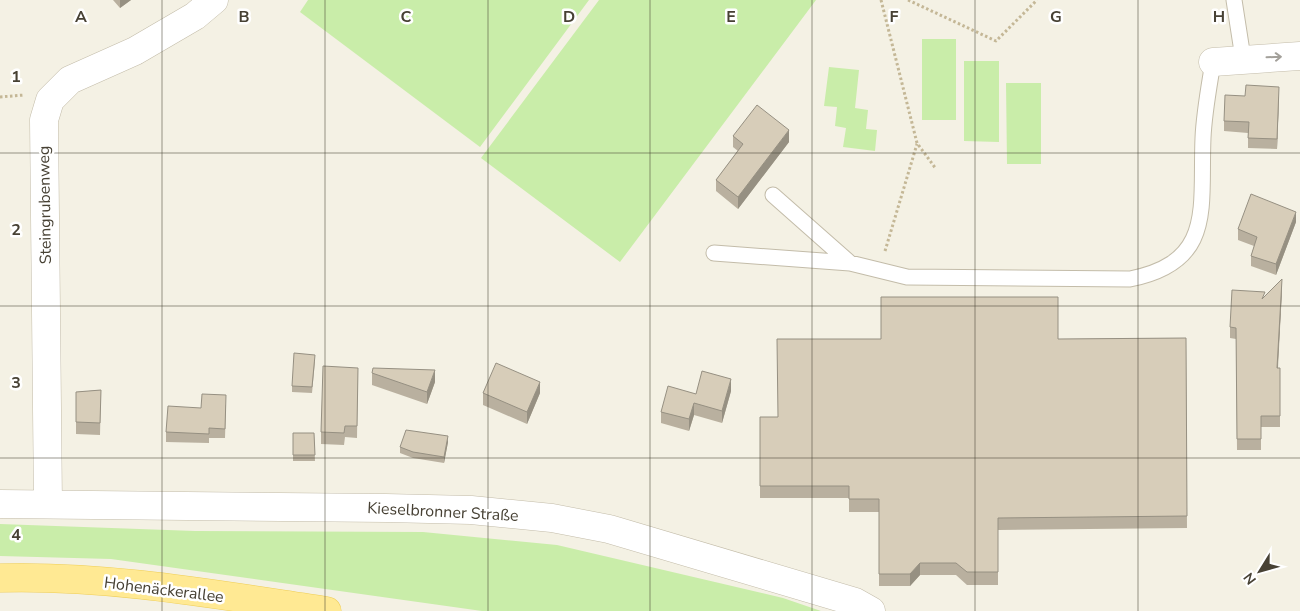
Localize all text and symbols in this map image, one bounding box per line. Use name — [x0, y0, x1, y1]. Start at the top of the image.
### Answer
text: A — [75, 6, 87, 28]
text: B — [238, 6, 250, 28]
text: C — [401, 6, 412, 28]
text: D — [563, 6, 575, 28]
text: E — [726, 6, 736, 28]
text: F — [890, 6, 899, 28]
text: G — [1050, 6, 1062, 28]
text: H — [1213, 6, 1225, 28]
one-way arrow — [1266, 53, 1282, 62]
text: 1 — [11, 66, 21, 88]
street label: Steingrubenweg — [33, 145, 57, 265]
text: 2 — [11, 219, 21, 241]
text: 3 — [11, 372, 21, 394]
street label: Kieselbronner Straße — [367, 497, 519, 527]
text: 4 — [11, 524, 21, 546]
north arrow — [1235, 546, 1285, 596]
text: N — [1239, 569, 1261, 588]
street label: Hohenäckerallee — [103, 572, 225, 608]

